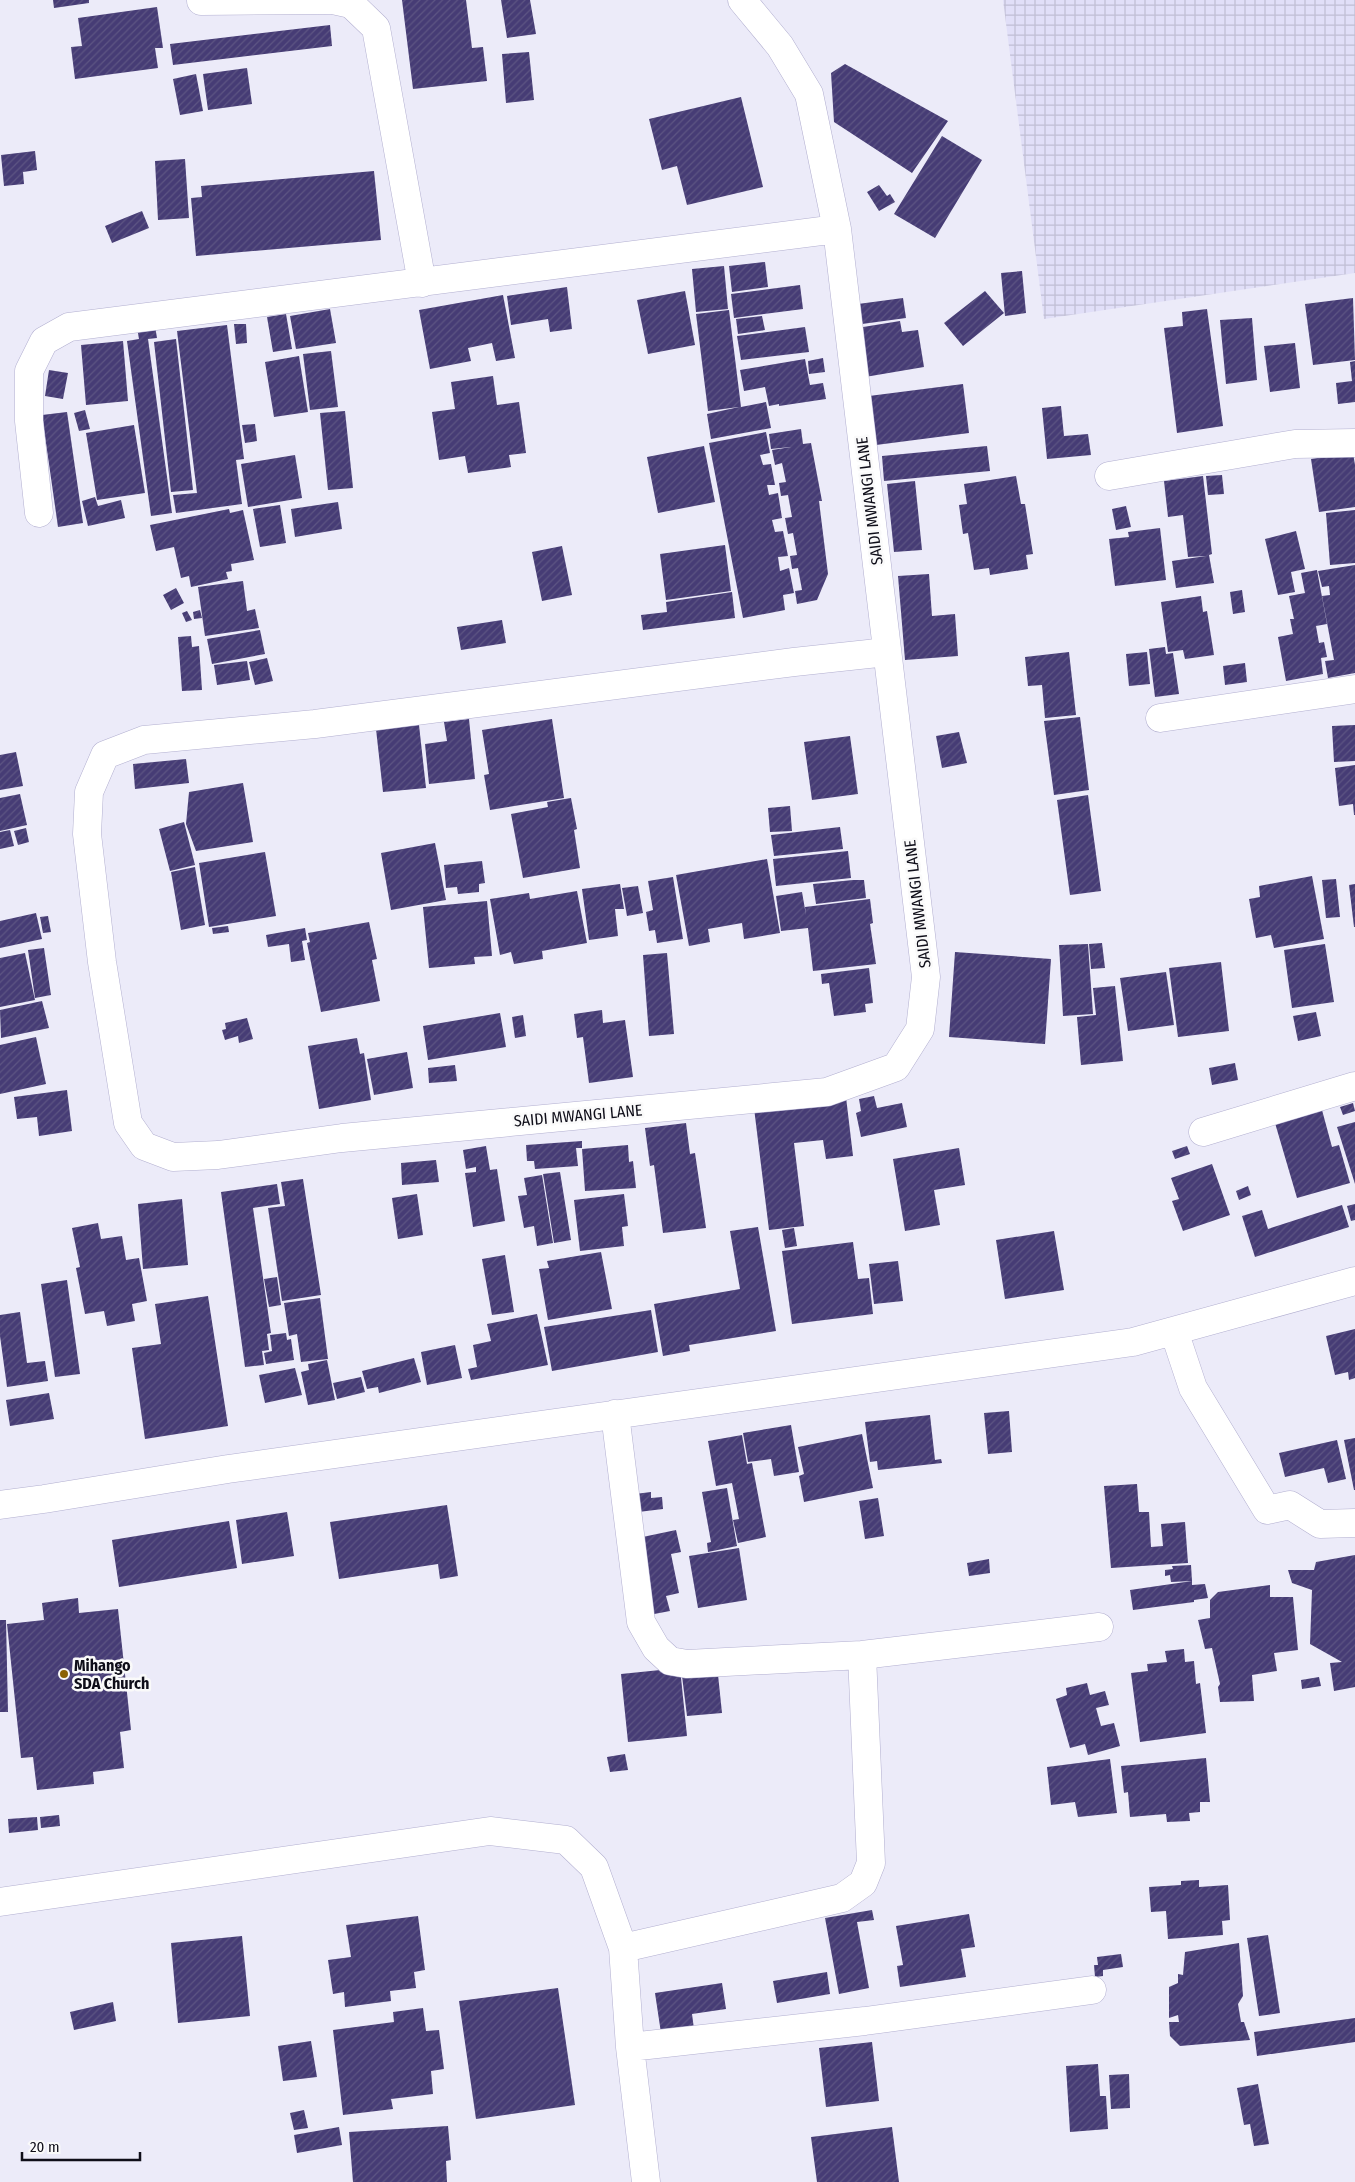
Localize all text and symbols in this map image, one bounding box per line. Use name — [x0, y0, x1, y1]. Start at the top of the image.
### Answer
street label: SAIDI MWANGI LANE — [852, 436, 887, 566]
street label: SAIDI MWANGI LANE — [900, 839, 935, 969]
street label: SAIDI MWANGI LANE — [513, 1100, 643, 1131]
place label: Mihango SDA Church — [74, 1656, 149, 1693]
marker: Mihango SDA Church — [58, 1668, 70, 1680]
scale bar — [22, 2130, 140, 2162]
text: 20 m — [30, 2138, 60, 2156]

